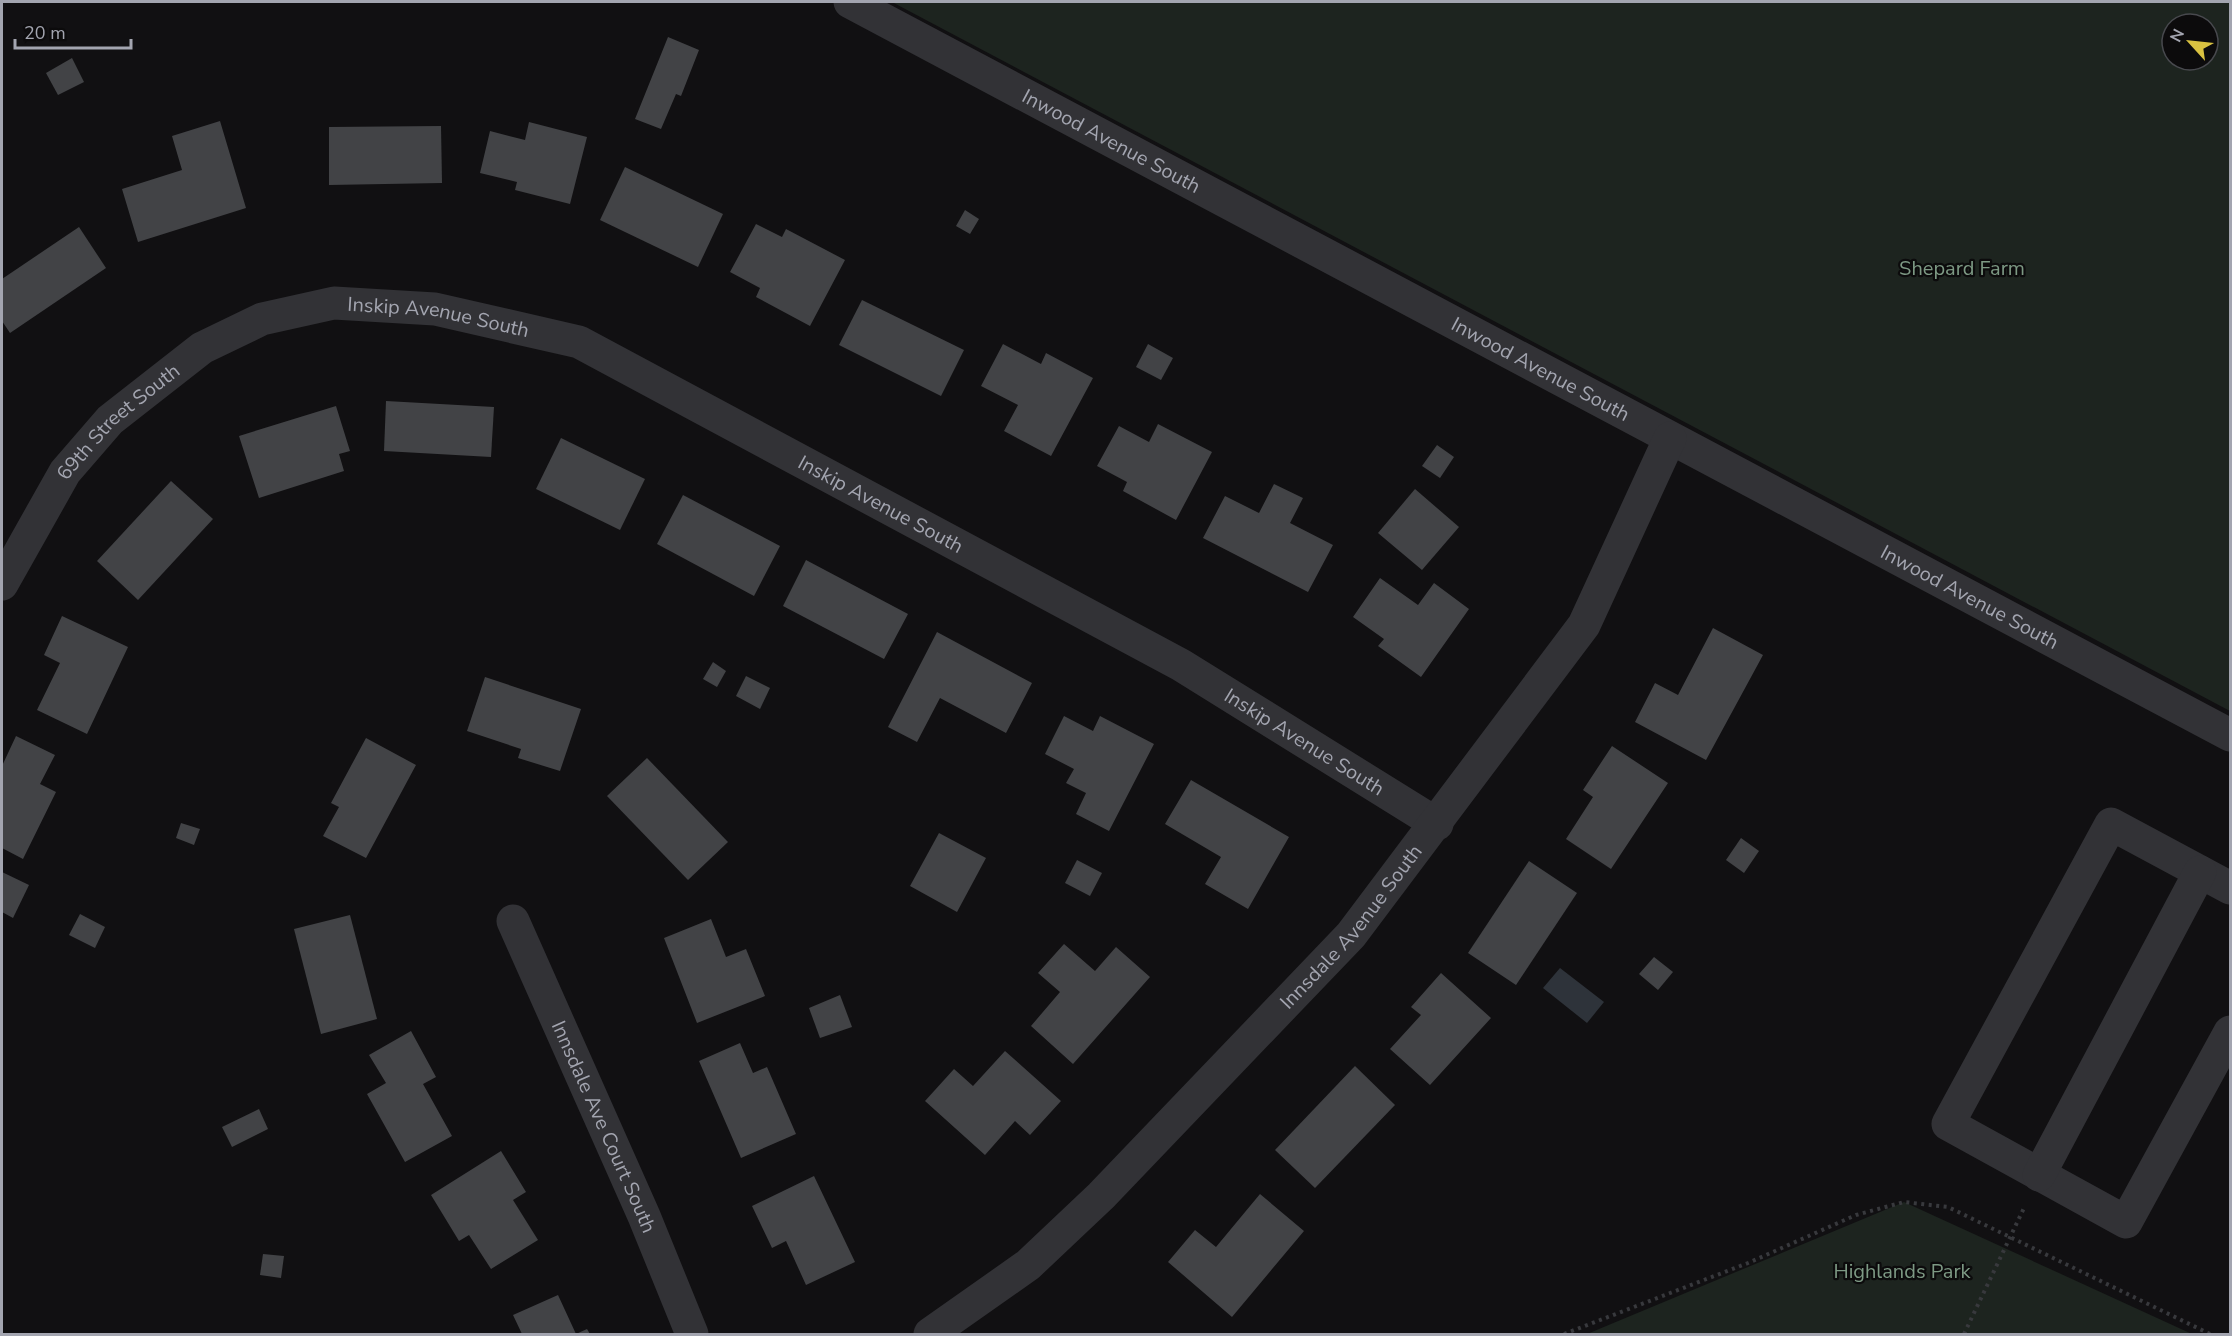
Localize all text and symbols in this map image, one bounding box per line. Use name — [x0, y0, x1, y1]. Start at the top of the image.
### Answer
scale bar — [15, 12, 130, 50]
north arrow — [2160, 12, 2220, 72]
text: 20 m — [24, 21, 66, 45]
text: N — [2165, 25, 2190, 46]
street label: Inwood Avenue South — [1017, 82, 1205, 199]
park label: Shepard Farm — [1899, 255, 2025, 282]
street label: Inskip Avenue South — [347, 290, 532, 344]
street label: Inwood Avenue South — [1447, 310, 1635, 427]
street label: 69th Street South — [50, 357, 185, 484]
street label: Inskip Avenue South — [793, 449, 968, 559]
street label: Inwood Avenue South — [1876, 538, 2064, 655]
street label: Inskip Avenue South — [1219, 682, 1390, 802]
street label: Innsdale Avenue South — [1274, 839, 1428, 1015]
street label: Innsdale Ave Court South — [545, 1016, 663, 1237]
park label: Highlands Park — [1833, 1258, 1972, 1285]

